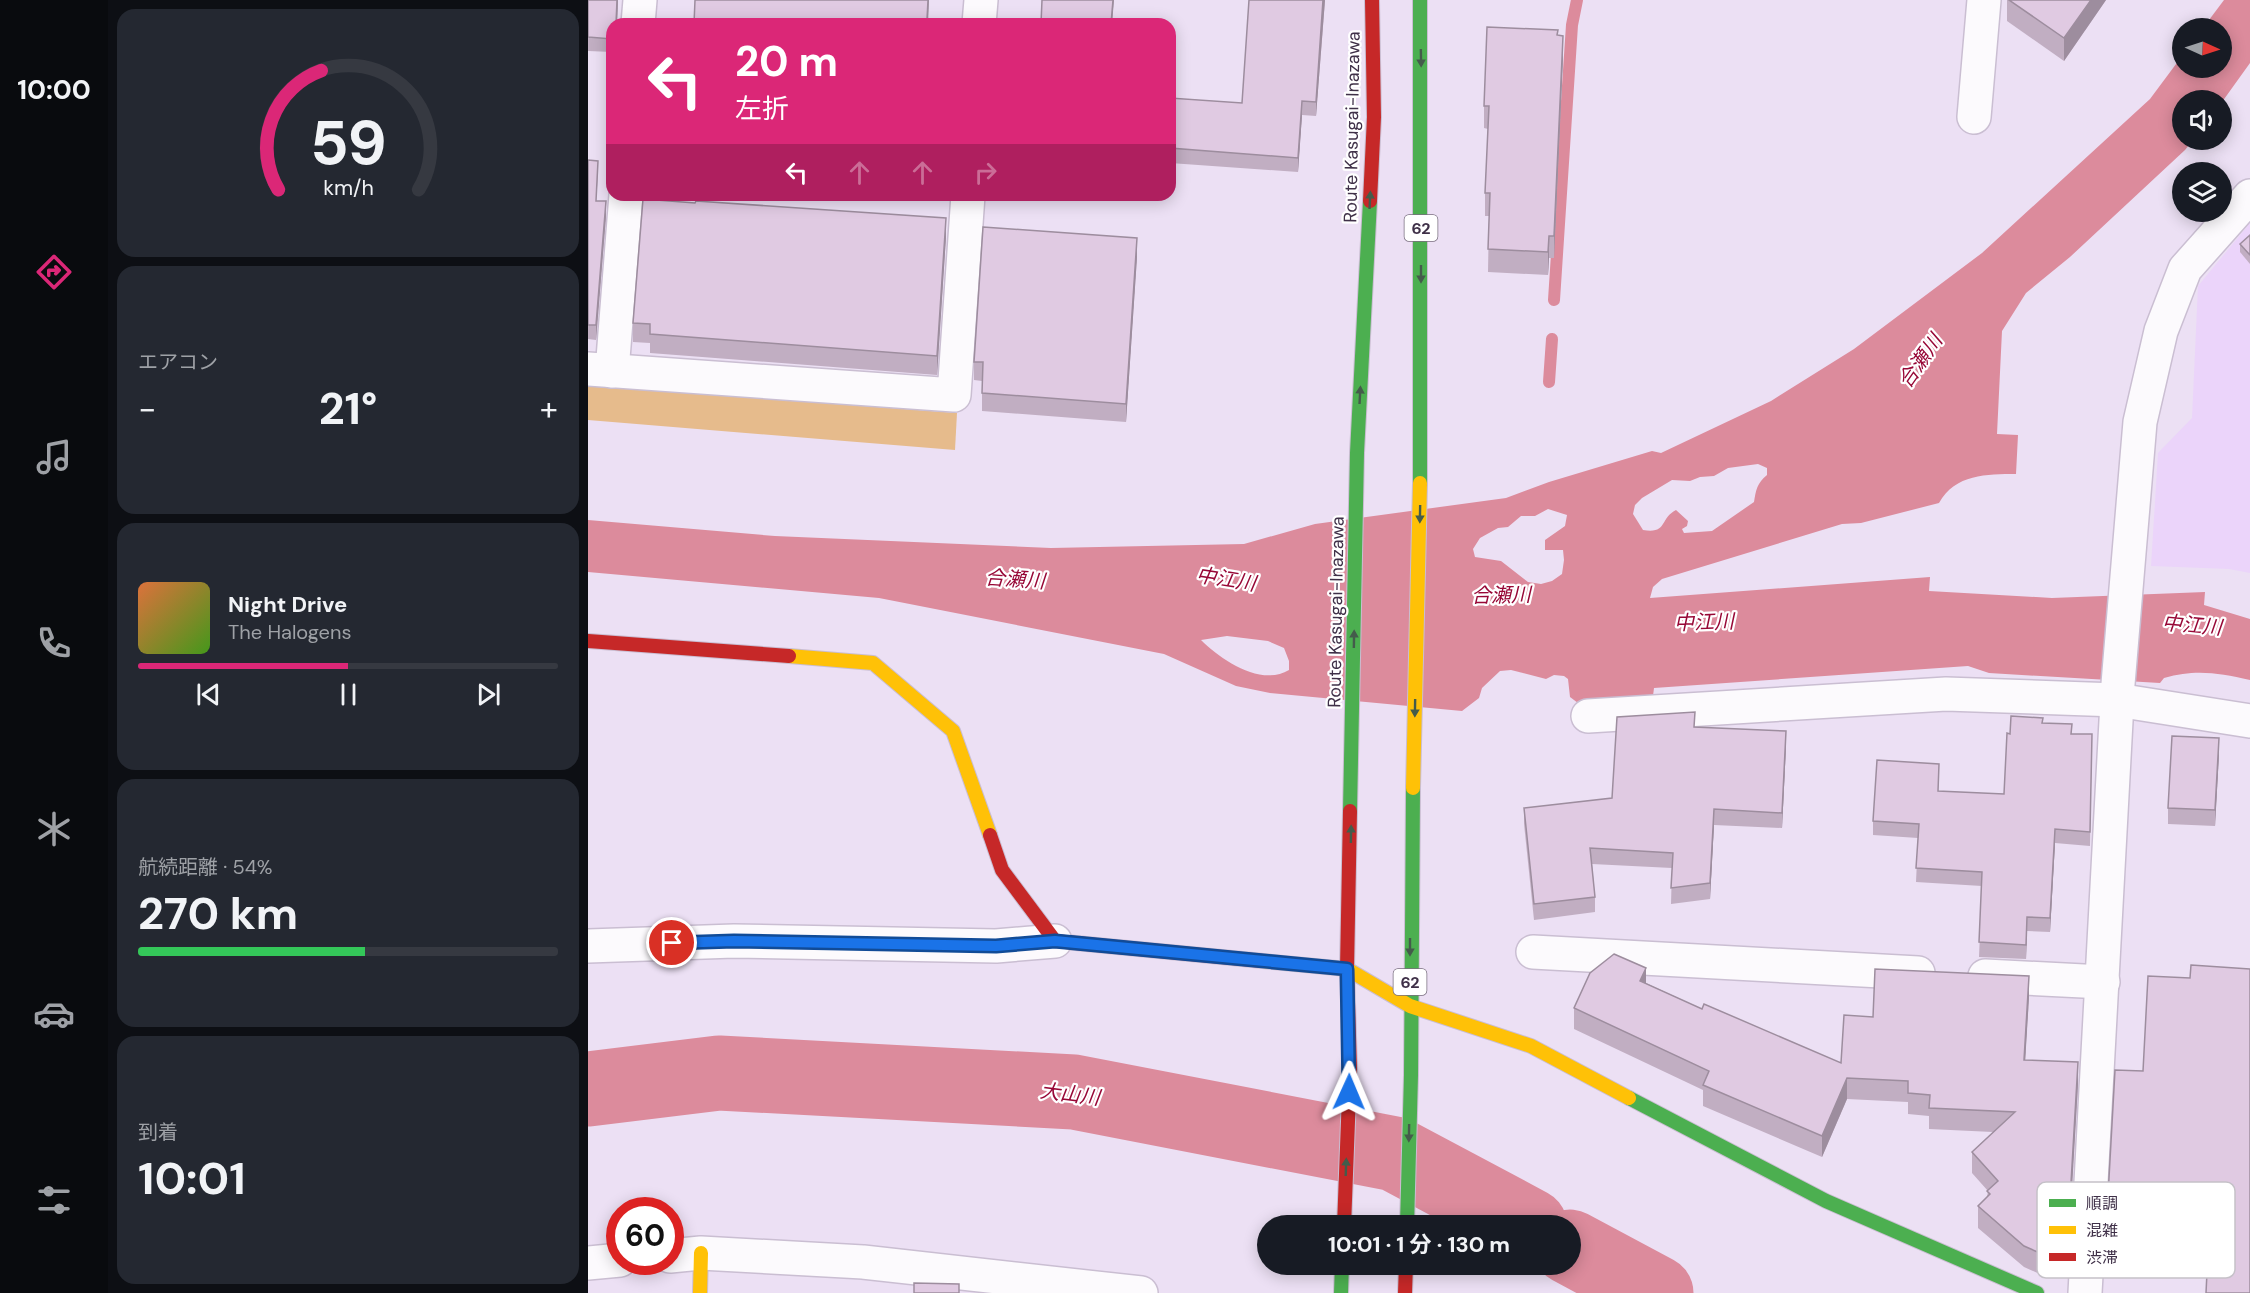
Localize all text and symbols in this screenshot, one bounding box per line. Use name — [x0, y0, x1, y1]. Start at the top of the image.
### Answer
north arrow — [2172, 18, 2232, 78]
map controls — [2172, 18, 2232, 222]
street label: Route Kasugai-Inazawa — [1338, 31, 1366, 223]
text: 20 m — [735, 34, 838, 89]
icon: left — [636, 42, 714, 120]
one-way arrow — [1416, 49, 1426, 68]
text: 10:00 — [17, 72, 91, 107]
button: sound — [2172, 90, 2232, 150]
text: 左折 — [735, 91, 789, 126]
text: 59 — [310, 102, 386, 183]
icon: left — [780, 156, 813, 189]
icon: ahead — [843, 156, 876, 189]
icon: ahead — [906, 156, 939, 189]
icon: right — [969, 156, 1002, 189]
button: layers — [2172, 162, 2232, 222]
text: km/h — [323, 174, 373, 202]
one-way arrow — [1365, 191, 1374, 210]
road number: 62 — [1404, 215, 1438, 241]
icon: directions — [33, 251, 75, 293]
one-way arrow — [1417, 265, 1426, 284]
water label: 合瀬川 — [1892, 327, 1949, 393]
text: エアコン — [138, 349, 218, 375]
text: 21° — [319, 379, 377, 438]
one-way arrow — [1355, 385, 1364, 404]
text: − — [138, 387, 156, 430]
text: + — [540, 387, 558, 430]
icon: music — [33, 436, 75, 478]
one-way arrow — [1415, 504, 1425, 523]
street label: Route Kasugai-Inazawa — [1322, 516, 1350, 708]
water label: 中江川 — [1194, 561, 1260, 597]
water label: 合瀬川 — [984, 564, 1048, 594]
water label: 合瀬川 — [1471, 581, 1533, 609]
text: Night Drive — [228, 590, 347, 619]
water label: 中江川 — [1674, 608, 1736, 636]
water label: 中江川 — [2161, 609, 2225, 641]
text: The Halogens — [228, 619, 351, 645]
icon: phone — [33, 622, 75, 664]
one-way arrow — [1349, 629, 1359, 648]
icon: previous — [192, 678, 225, 711]
icon: pause — [332, 678, 365, 711]
icon: next — [472, 678, 505, 711]
one-way arrow — [1410, 699, 1420, 718]
icon: climate — [33, 808, 75, 850]
one-way arrow — [1346, 824, 1356, 843]
text: 航続距離 · 54% — [138, 854, 273, 880]
text: 270 km — [138, 884, 298, 943]
pin — [646, 917, 697, 968]
icon: arrive — [655, 926, 688, 959]
one-way arrow — [1405, 937, 1415, 956]
road number: 62 — [1394, 969, 1426, 995]
icon: car — [33, 993, 75, 1035]
position arrow — [1317, 1060, 1381, 1124]
water label: 大山川 — [1039, 1077, 1103, 1111]
text: 到着 — [138, 1119, 178, 1145]
one-way arrow — [1404, 1124, 1414, 1143]
text: 10:01 — [138, 1149, 246, 1208]
one-way arrow — [1342, 1158, 1351, 1177]
icon: filters — [33, 1179, 75, 1221]
legend — [2037, 1182, 2235, 1278]
text: 順調 — [2086, 1193, 2118, 1214]
speed limit sign: 60 — [606, 1197, 684, 1275]
text: 混雑 — [2086, 1220, 2118, 1241]
text: 10:01 · 1 分 · 130 m — [1328, 1230, 1510, 1259]
text: 渋滞 — [2086, 1247, 2118, 1268]

